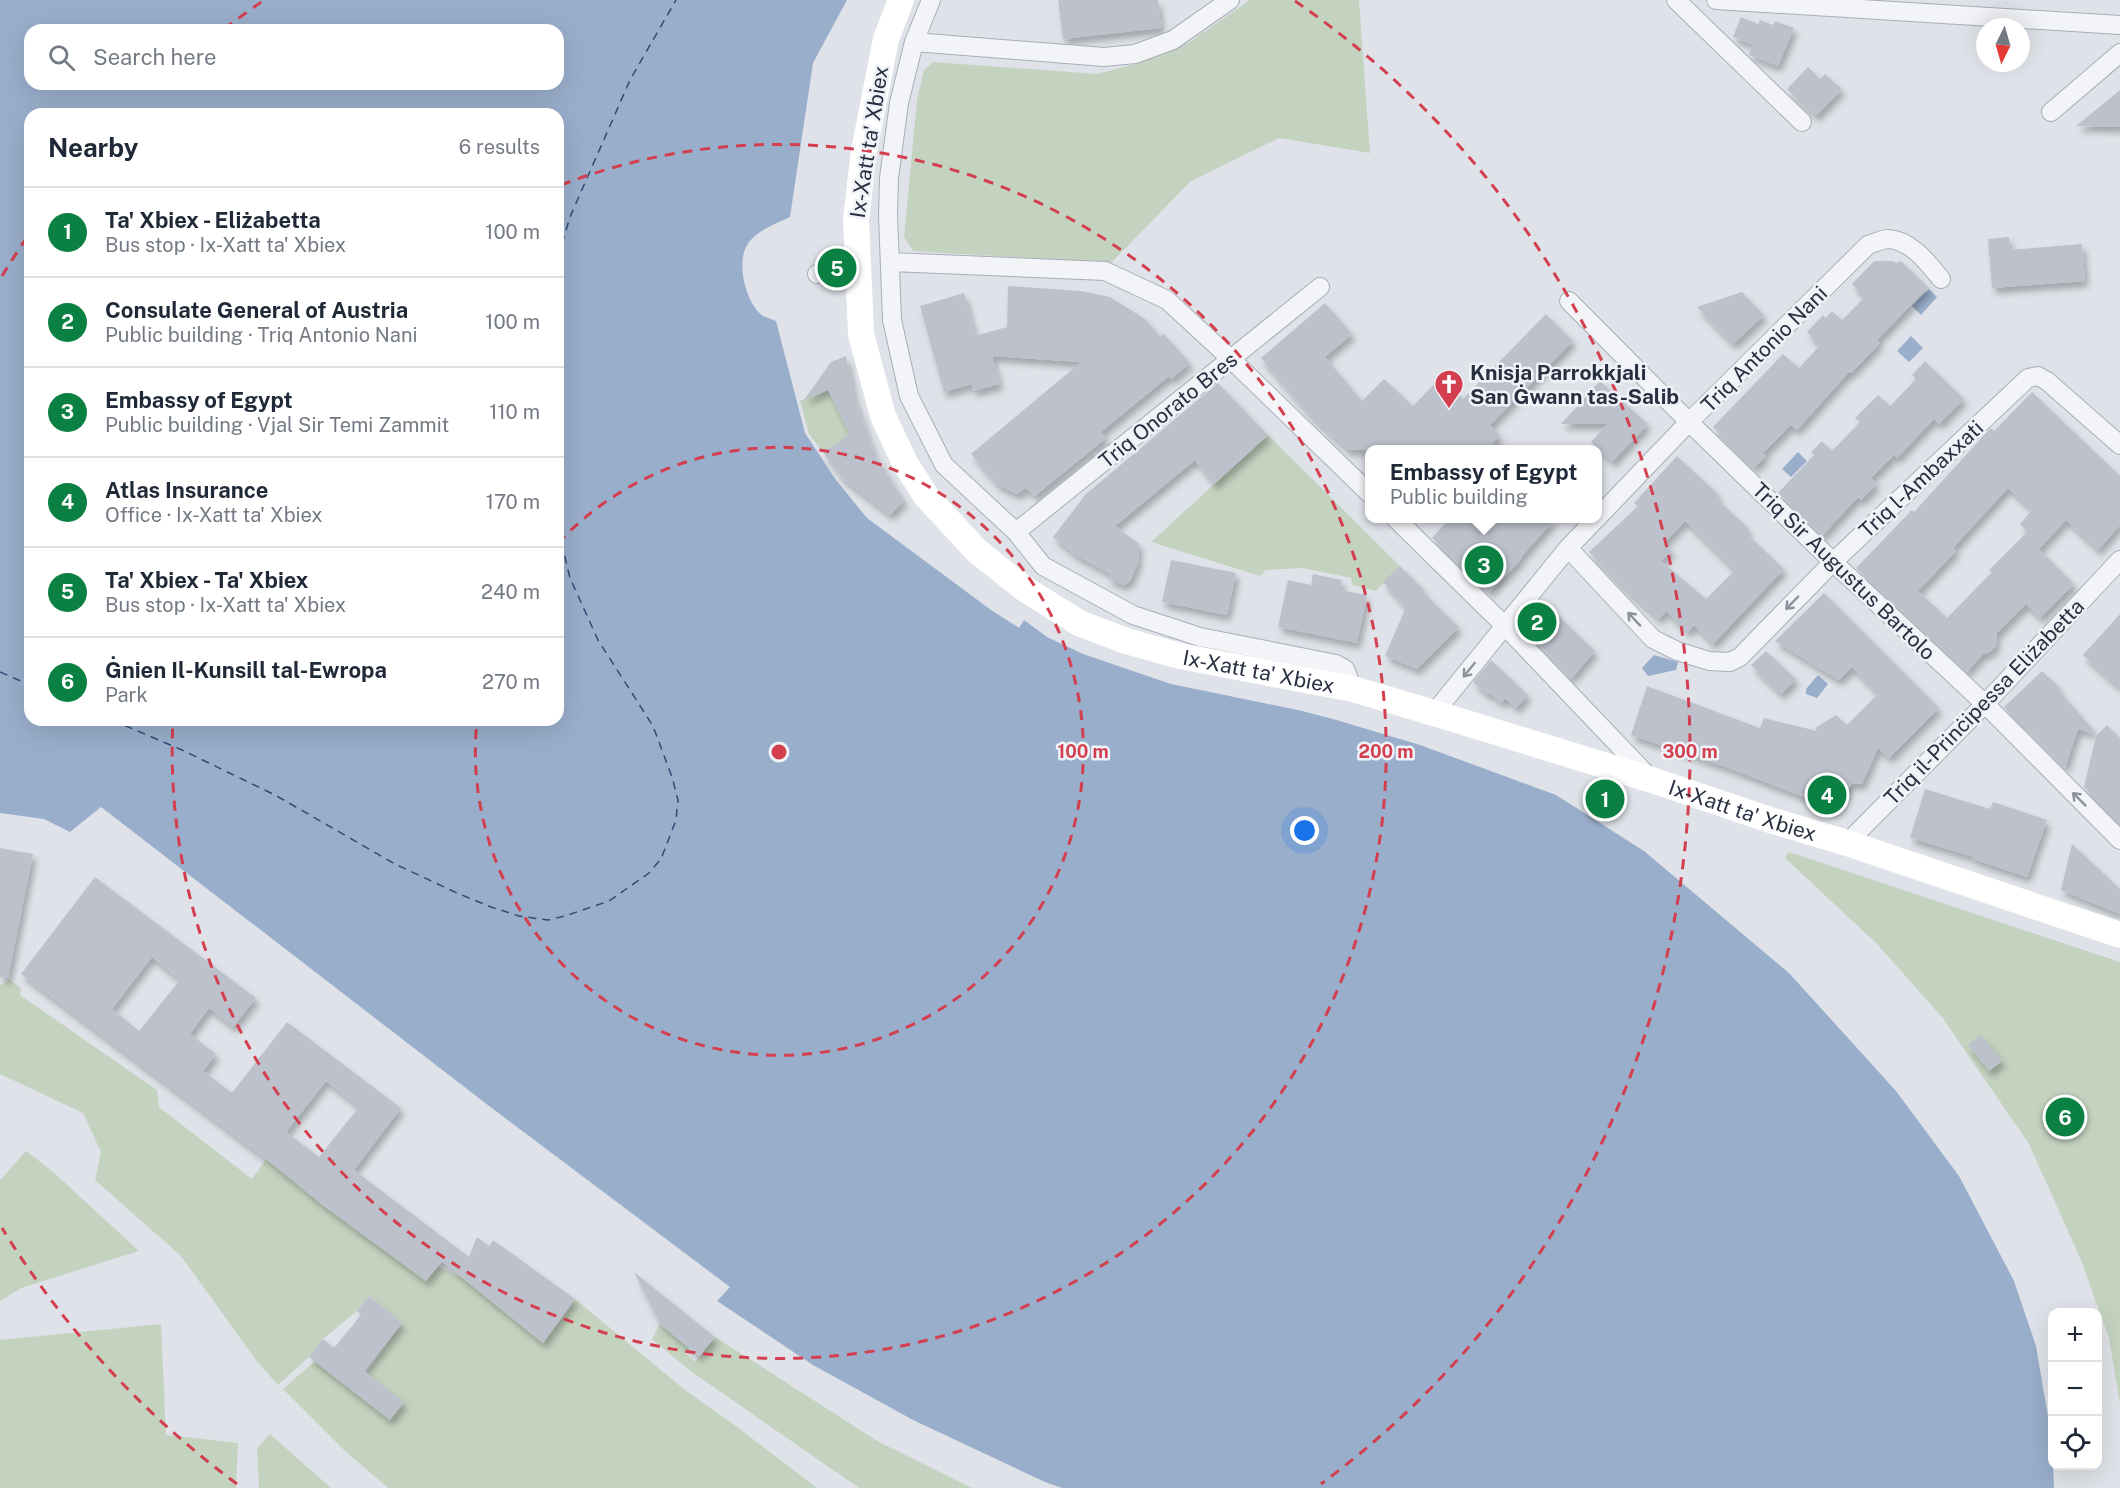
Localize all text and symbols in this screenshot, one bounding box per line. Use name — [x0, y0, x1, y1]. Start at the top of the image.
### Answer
north arrow — [1976, 18, 2030, 72]
search box — [24, 24, 564, 90]
icon: search — [45, 41, 78, 74]
text: Search here — [93, 44, 217, 70]
street label: Ix-Xatt ta' Xbiex — [845, 64, 893, 220]
text: Nearby — [48, 132, 138, 163]
text: 6 results — [459, 135, 540, 159]
text: Ta' Xbiex - Eliżabetta — [105, 207, 321, 233]
text: 1 — [63, 220, 72, 244]
text: 100 m — [485, 220, 540, 244]
text: Bus stop · Ix-Xatt ta' Xbiex — [105, 233, 346, 257]
pin: 5 — [818, 246, 856, 290]
street label: Triq Antonio Nani — [1696, 281, 1832, 417]
text: Consulate General of Austria — [105, 297, 408, 323]
text: 2 — [61, 310, 74, 334]
text: 100 m — [485, 310, 540, 334]
text: Public building · Triq Antonio Nani — [105, 323, 417, 347]
street label: Triq Onorato Bres — [1094, 347, 1242, 473]
place label: Knisja Parrokkjali San Ġwann tas-Salib — [1470, 360, 1679, 409]
church icon: Knisja Parrokkjali San Ġwann tas-Salib — [1433, 368, 1465, 410]
text: Embassy of Egypt — [105, 387, 293, 413]
text: 3 — [61, 400, 74, 424]
text: 110 m — [489, 400, 540, 424]
text: Public building · Vjal Sir Temi Zammit — [105, 413, 449, 437]
street label: Triq l-Ambaxxati — [1854, 415, 1988, 543]
popup — [1365, 445, 1602, 523]
text: Embassy of Egypt — [1390, 459, 1577, 485]
text: Atlas Insurance — [105, 477, 268, 503]
street label: Triq Sir Augustus Bartolo — [1747, 477, 1941, 665]
text: Public building — [1390, 485, 1528, 509]
text: 4 — [61, 490, 74, 514]
text: 170 m — [486, 490, 540, 514]
text: Office · Ix-Xatt ta' Xbiex — [105, 503, 322, 527]
pin: 3 — [1464, 542, 1504, 588]
text: Ta' Xbiex - Ta' Xbiex — [105, 567, 309, 593]
text: 5 — [61, 580, 74, 604]
text: 240 m — [481, 580, 540, 604]
text: Bus stop · Ix-Xatt ta' Xbiex — [105, 593, 346, 617]
street label: Triq il-Prinċipessa Eliżabetta — [1879, 594, 2089, 810]
one-way arrow — [1785, 596, 1800, 611]
pin: 2 — [1518, 600, 1556, 644]
one-way arrow — [1627, 612, 1641, 627]
street label: Ix-Xatt ta' Xbiex — [1181, 644, 1337, 698]
text: Ġnien Il-Kunsill tal-Ewropa — [105, 657, 387, 683]
one-way arrow — [1463, 661, 1476, 677]
text: 6 — [61, 670, 74, 694]
text: 270 m — [482, 670, 540, 694]
text: Park — [105, 683, 148, 707]
text: 100 m — [1057, 741, 1109, 762]
text: 200 m — [1359, 741, 1413, 762]
text: 300 m — [1662, 741, 1718, 762]
centre of rings — [769, 742, 789, 762]
pin: 4 — [1808, 772, 1846, 818]
street label: Ix-Xatt ta' Xbiex — [1666, 774, 1820, 846]
pin: 1 — [1586, 776, 1624, 822]
one-way arrow — [2071, 791, 2086, 806]
your location — [1290, 816, 1319, 845]
pin: 6 — [2046, 1094, 2084, 1140]
map controls — [2048, 1308, 2102, 1470]
button: + — [2048, 1308, 2102, 1362]
button: − — [2048, 1362, 2102, 1416]
button: locate — [2048, 1416, 2102, 1470]

